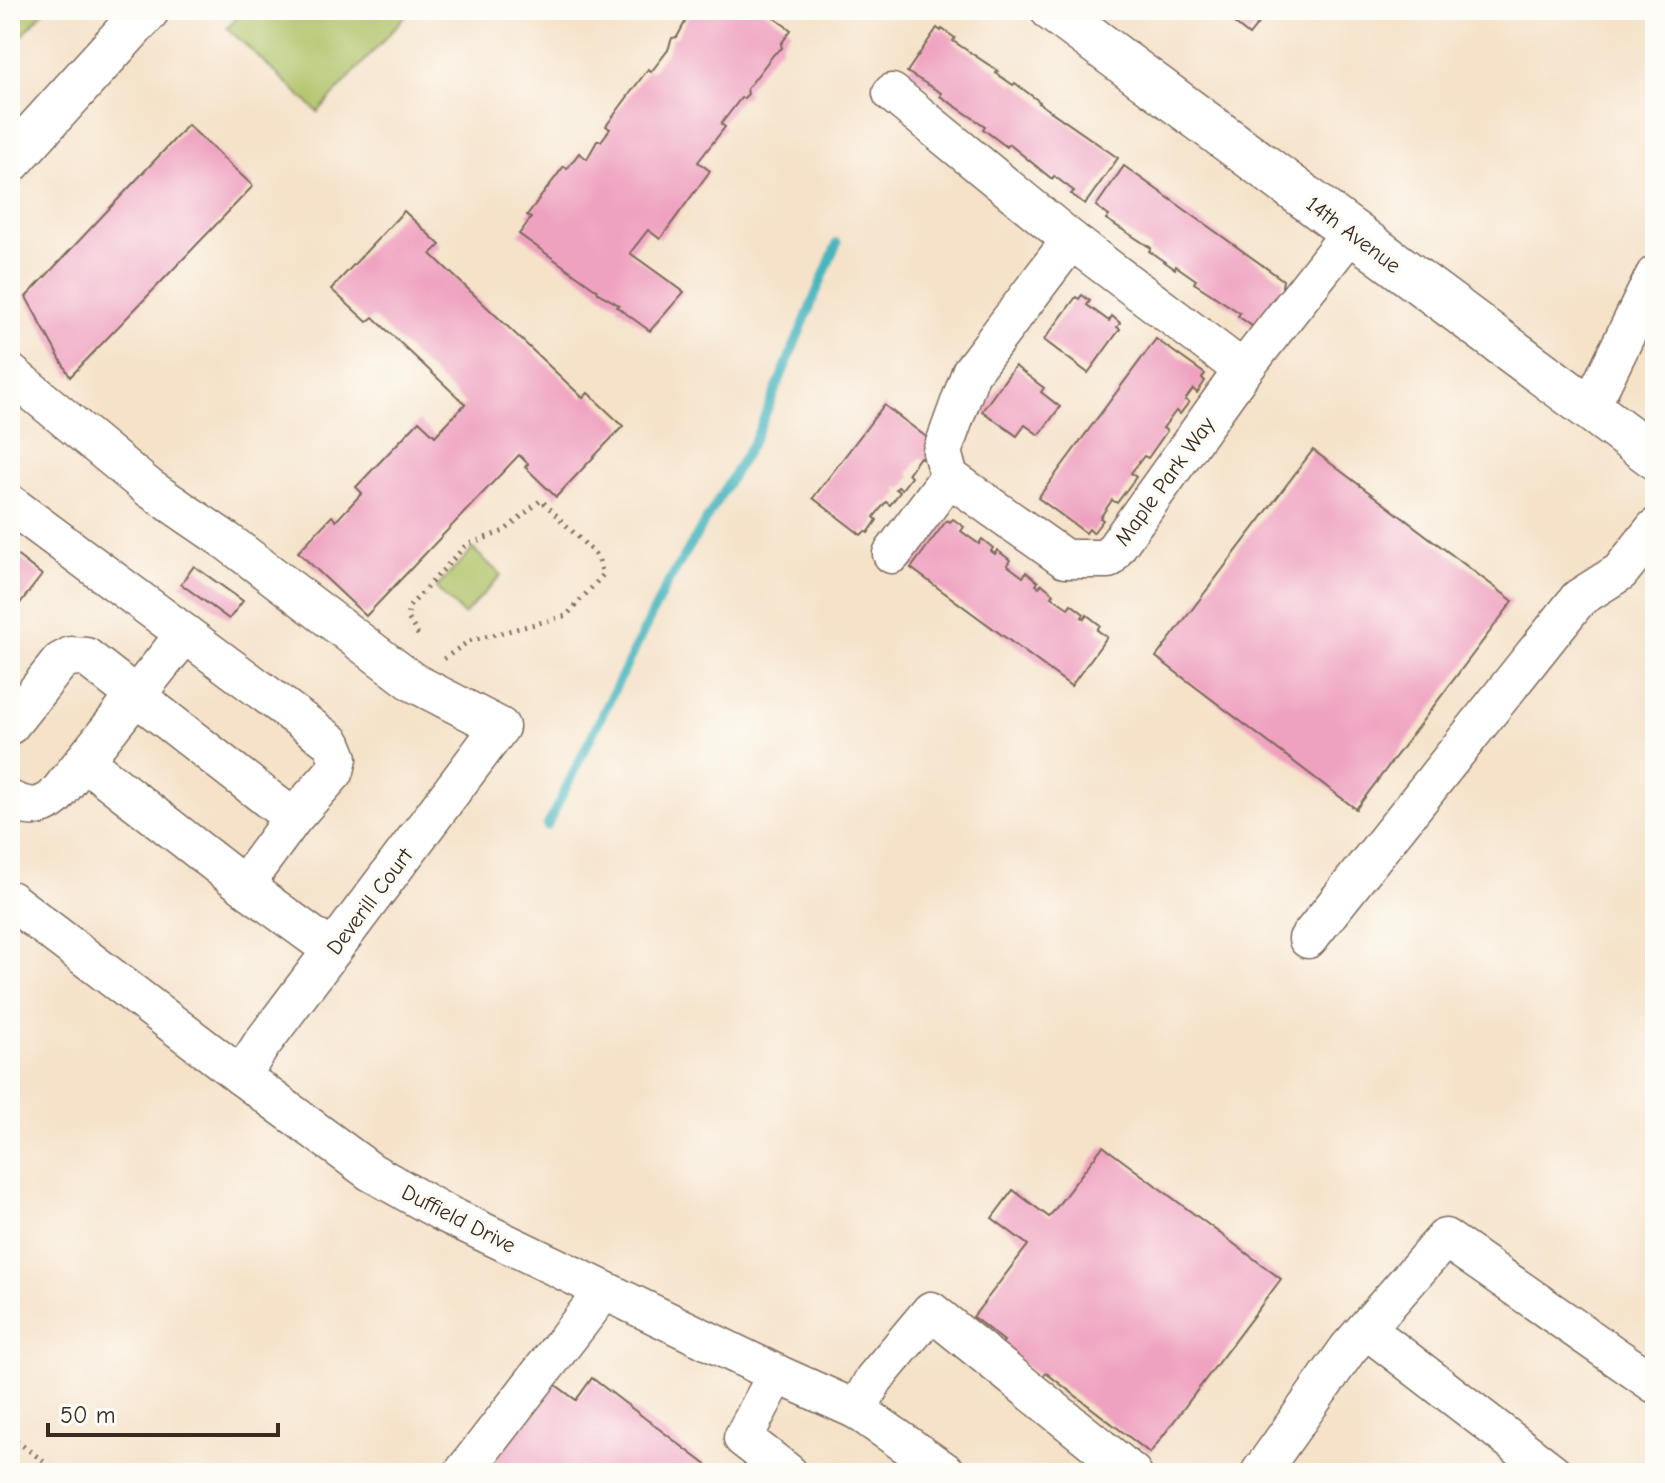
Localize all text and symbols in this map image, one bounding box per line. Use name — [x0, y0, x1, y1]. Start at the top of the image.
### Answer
street label: 14th Avenue — [1301, 191, 1406, 279]
street label: Maple Park Way — [1109, 412, 1220, 551]
street label: Deverill Court — [321, 843, 419, 960]
street label: Duffield Drive — [397, 1179, 520, 1259]
scale bar — [48, 1387, 278, 1437]
text: 50 m — [60, 1401, 116, 1429]

